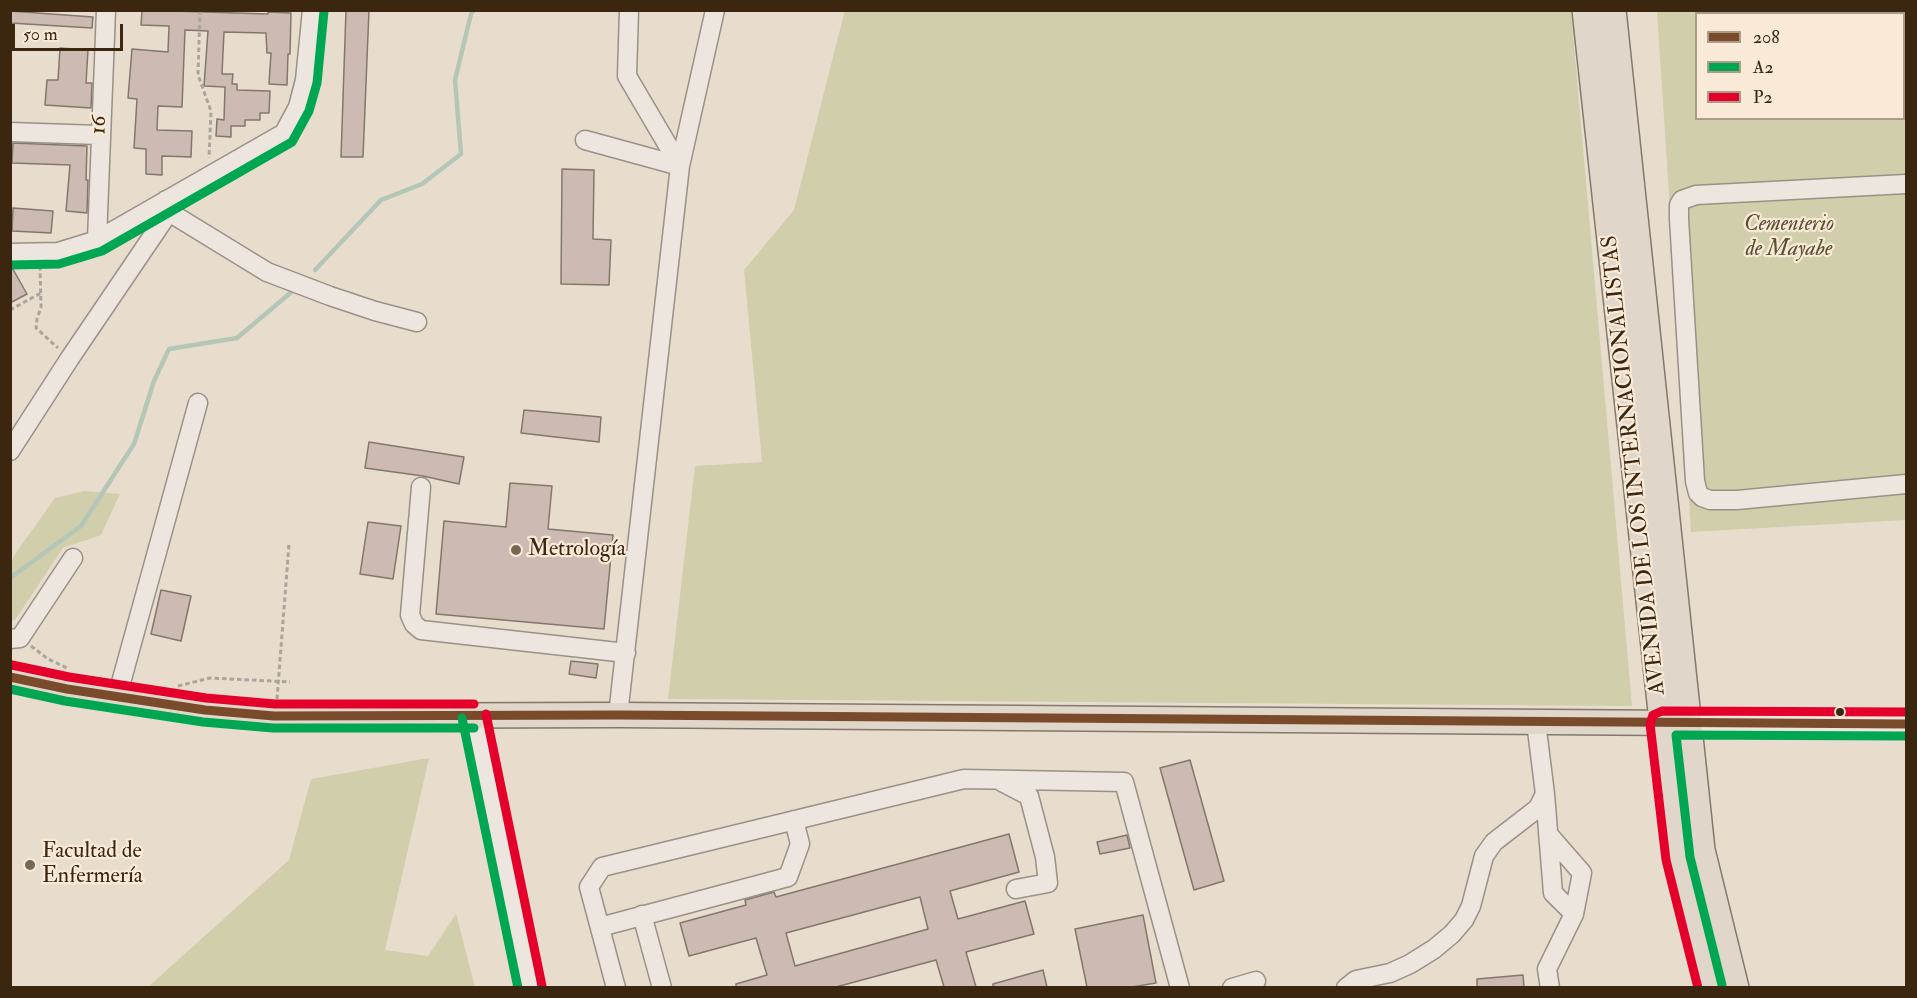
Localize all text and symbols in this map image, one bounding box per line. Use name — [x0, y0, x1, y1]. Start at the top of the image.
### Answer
scale bar — [15, 12, 126, 50]
legend — [1695, 12, 1905, 120]
text: 50 m — [23, 23, 58, 46]
text: 208 — [1753, 26, 1780, 49]
text: A2 — [1753, 56, 1774, 79]
text: P2 — [1753, 86, 1773, 109]
street label: 16 — [86, 115, 114, 135]
park label: Cementerio de Mayabe — [1744, 212, 1834, 264]
street label: AVENIDA DE LOS INTERNACIONALISTAS — [1598, 234, 1672, 696]
place label: Metrología — [528, 537, 626, 563]
marker: Metrología — [509, 543, 523, 557]
unlabelled marker — [1834, 706, 1846, 718]
place label: Facultad de Enfermería — [42, 839, 143, 890]
marker: Facultad de Enfermería — [23, 858, 37, 872]

